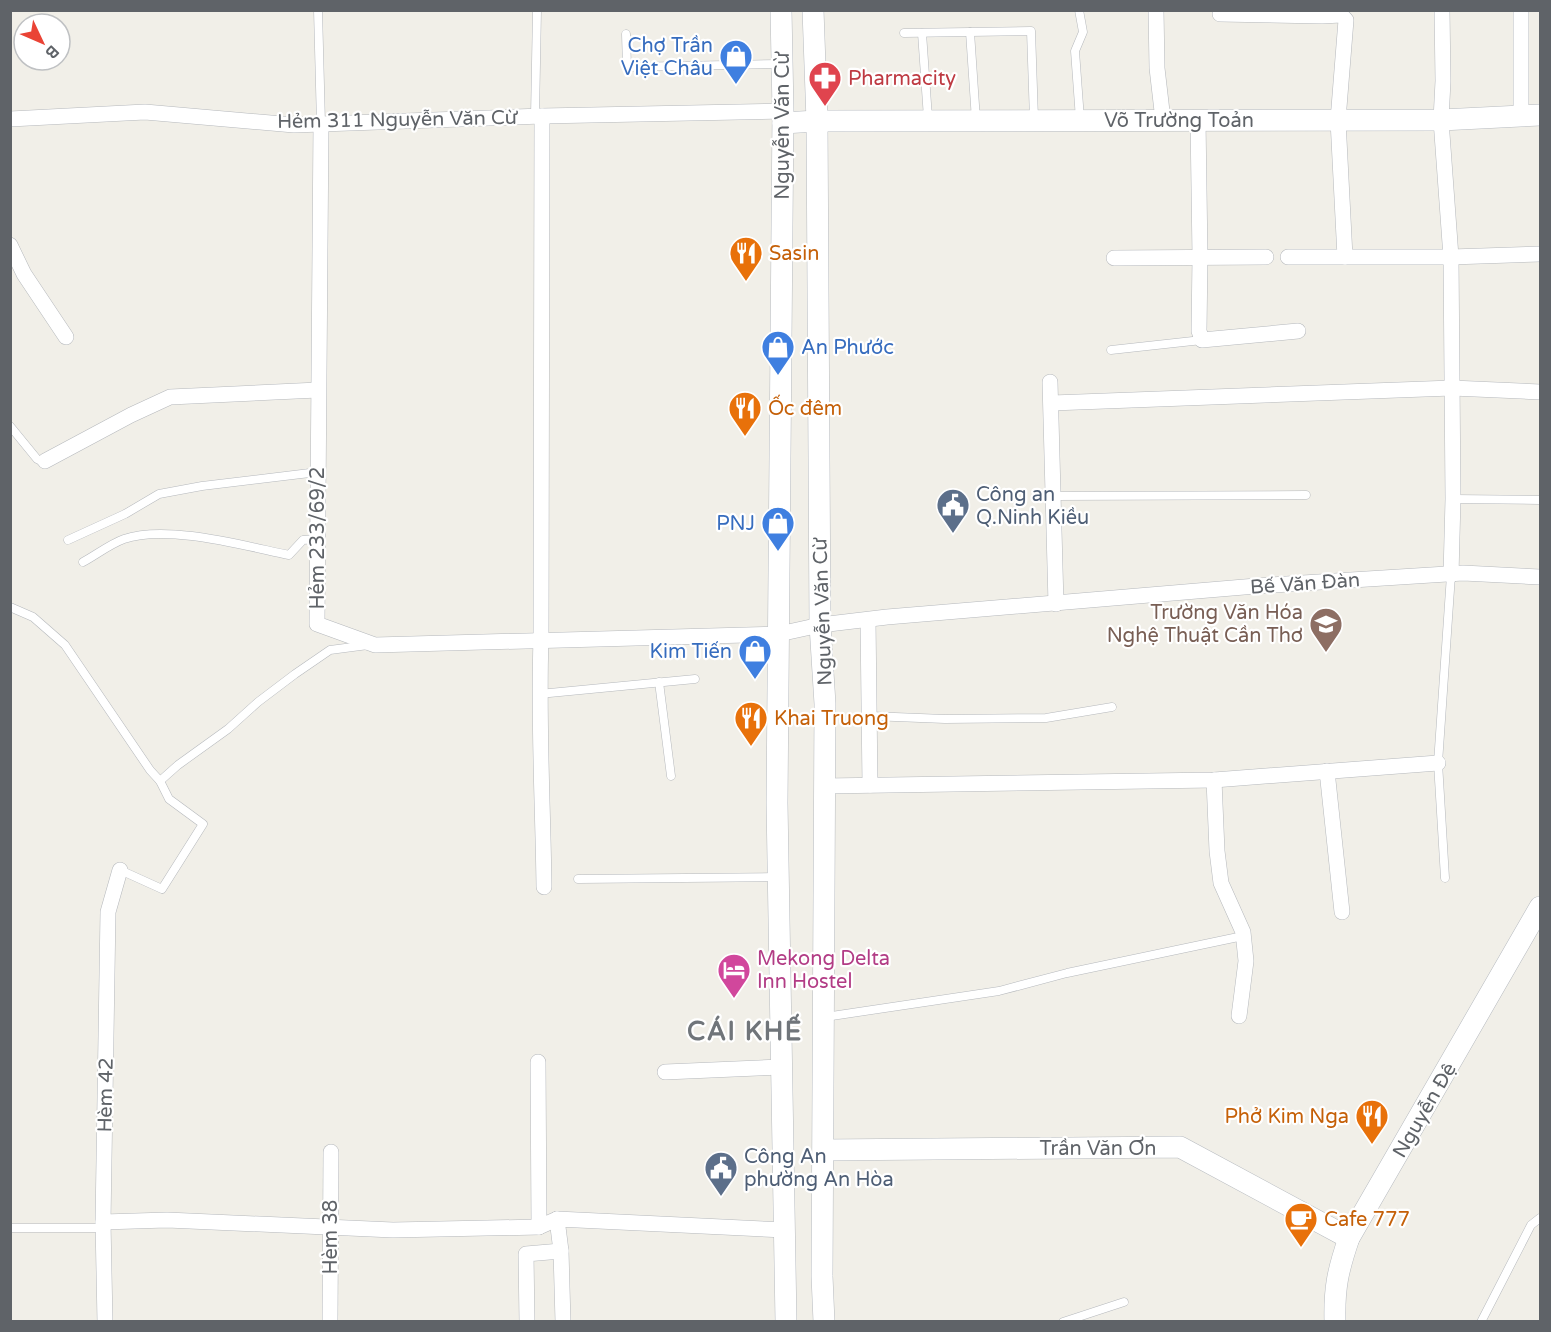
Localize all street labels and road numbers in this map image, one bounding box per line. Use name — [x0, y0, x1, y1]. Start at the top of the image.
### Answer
street label: Nguyễn Văn Cừ — [771, 51, 795, 200]
street label: Hẻm 311 Nguyễn Văn Cừ — [277, 106, 519, 134]
street label: Võ Trường Toản — [1104, 109, 1254, 133]
street label: Hẻm 233/69/2 — [306, 467, 330, 609]
street label: Nguyễn Văn Cừ — [808, 536, 838, 686]
street label: Bế Văn Đàn — [1249, 568, 1361, 600]
street label: Hèm 42 — [93, 1057, 119, 1133]
street label: Nguyễn Đệ — [1388, 1059, 1462, 1162]
street label: Trần Văn Ơn — [1040, 1136, 1156, 1161]
street label: Hèm 38 — [319, 1200, 343, 1274]

